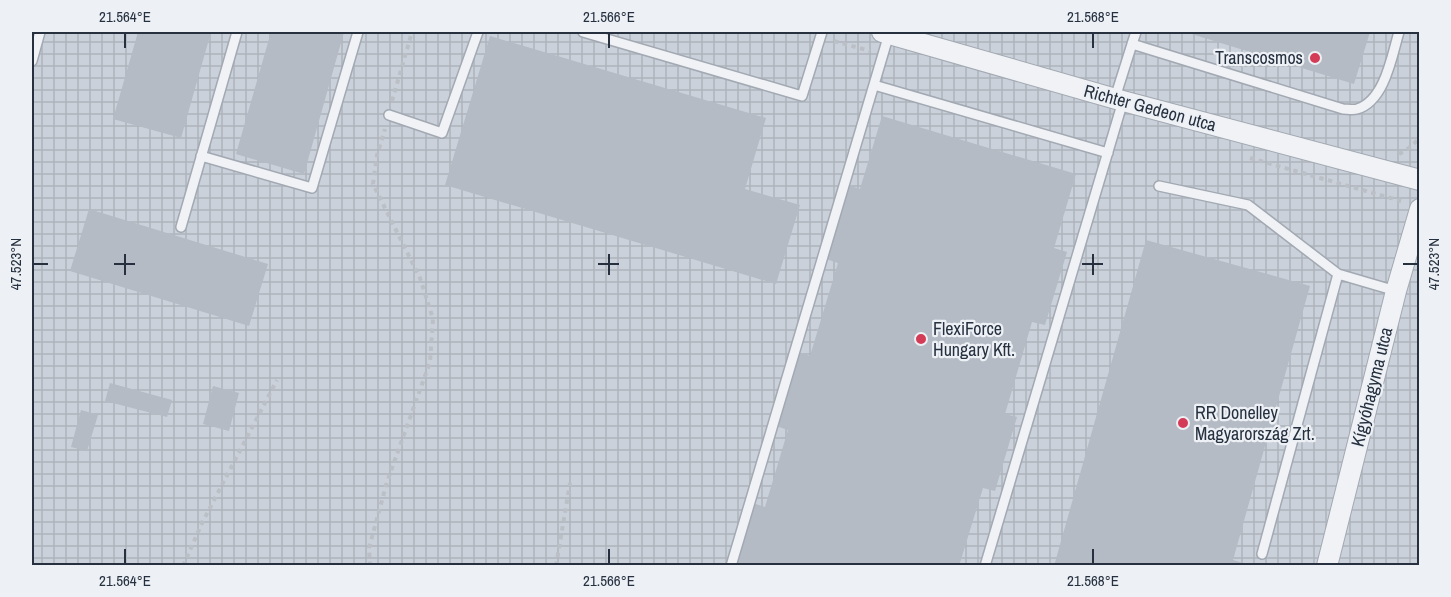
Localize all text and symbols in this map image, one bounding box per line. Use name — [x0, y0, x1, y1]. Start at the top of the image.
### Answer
text: 21.564°E — [99, 6, 151, 27]
text: 21.566°E — [583, 6, 635, 27]
text: 21.568°E — [1067, 6, 1119, 27]
place label: Transcosmos — [1215, 45, 1303, 70]
marker: Transcosmos — [1308, 51, 1322, 65]
street label: Richter Gedeon utca — [1081, 78, 1219, 137]
text: 47.523°N — [5, 238, 26, 290]
text: 47.523°N — [1423, 238, 1444, 290]
place label: FlexiForce Hungary Kft. — [933, 316, 1015, 362]
street label: Kígyóhagyma utca — [1345, 325, 1398, 449]
marker: FlexiForce Hungary Kft. — [914, 332, 928, 346]
place label: RR Donelley Magyarország Zrt. — [1195, 400, 1315, 446]
marker: RR Donelley Magyarország Zrt. — [1176, 416, 1190, 430]
text: 21.564°E — [99, 570, 151, 591]
text: 21.566°E — [583, 570, 635, 591]
text: 21.568°E — [1067, 570, 1119, 591]

